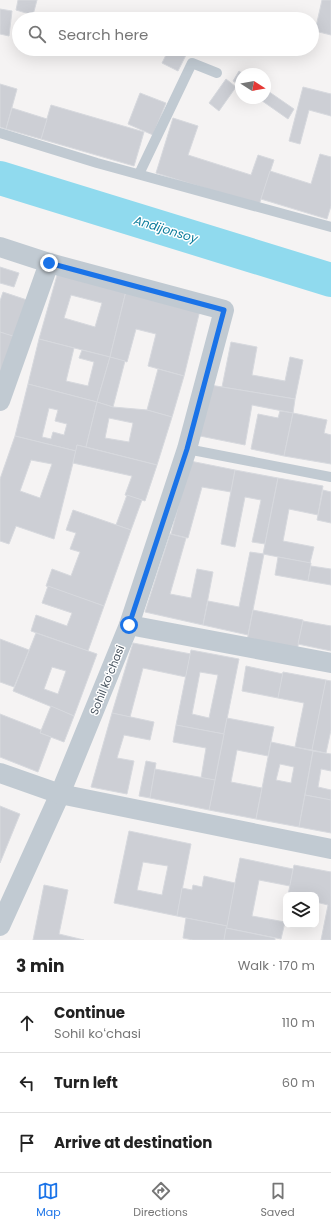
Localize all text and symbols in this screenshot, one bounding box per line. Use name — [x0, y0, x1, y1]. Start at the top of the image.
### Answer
search box — [12, 12, 319, 56]
icon: search — [26, 23, 48, 45]
text: Search here — [58, 24, 148, 45]
north arrow — [235, 68, 271, 104]
water label: Andijonsoy — [131, 211, 201, 247]
route end — [40, 254, 58, 272]
route start — [120, 616, 138, 634]
street label: Sohil koʻchasi — [86, 643, 128, 717]
map controls — [283, 892, 319, 928]
button: layers — [283, 892, 319, 928]
text: 3 min — [16, 954, 64, 978]
text: Walk · 170 m — [238, 956, 315, 975]
text: Continue — [54, 1002, 125, 1023]
icon: ahead — [16, 1012, 38, 1034]
text: 110 m — [282, 1013, 315, 1032]
text: Sohil koʻchasi — [54, 1024, 141, 1043]
icon: left — [16, 1072, 38, 1094]
text: Turn left — [54, 1072, 118, 1093]
text: 60 m — [282, 1073, 315, 1092]
icon: arrive — [16, 1132, 38, 1154]
text: Arrive at destination — [54, 1132, 212, 1153]
tab: Map — [36, 1180, 61, 1221]
tab: Directions — [133, 1180, 188, 1221]
tab: Saved — [260, 1180, 295, 1221]

